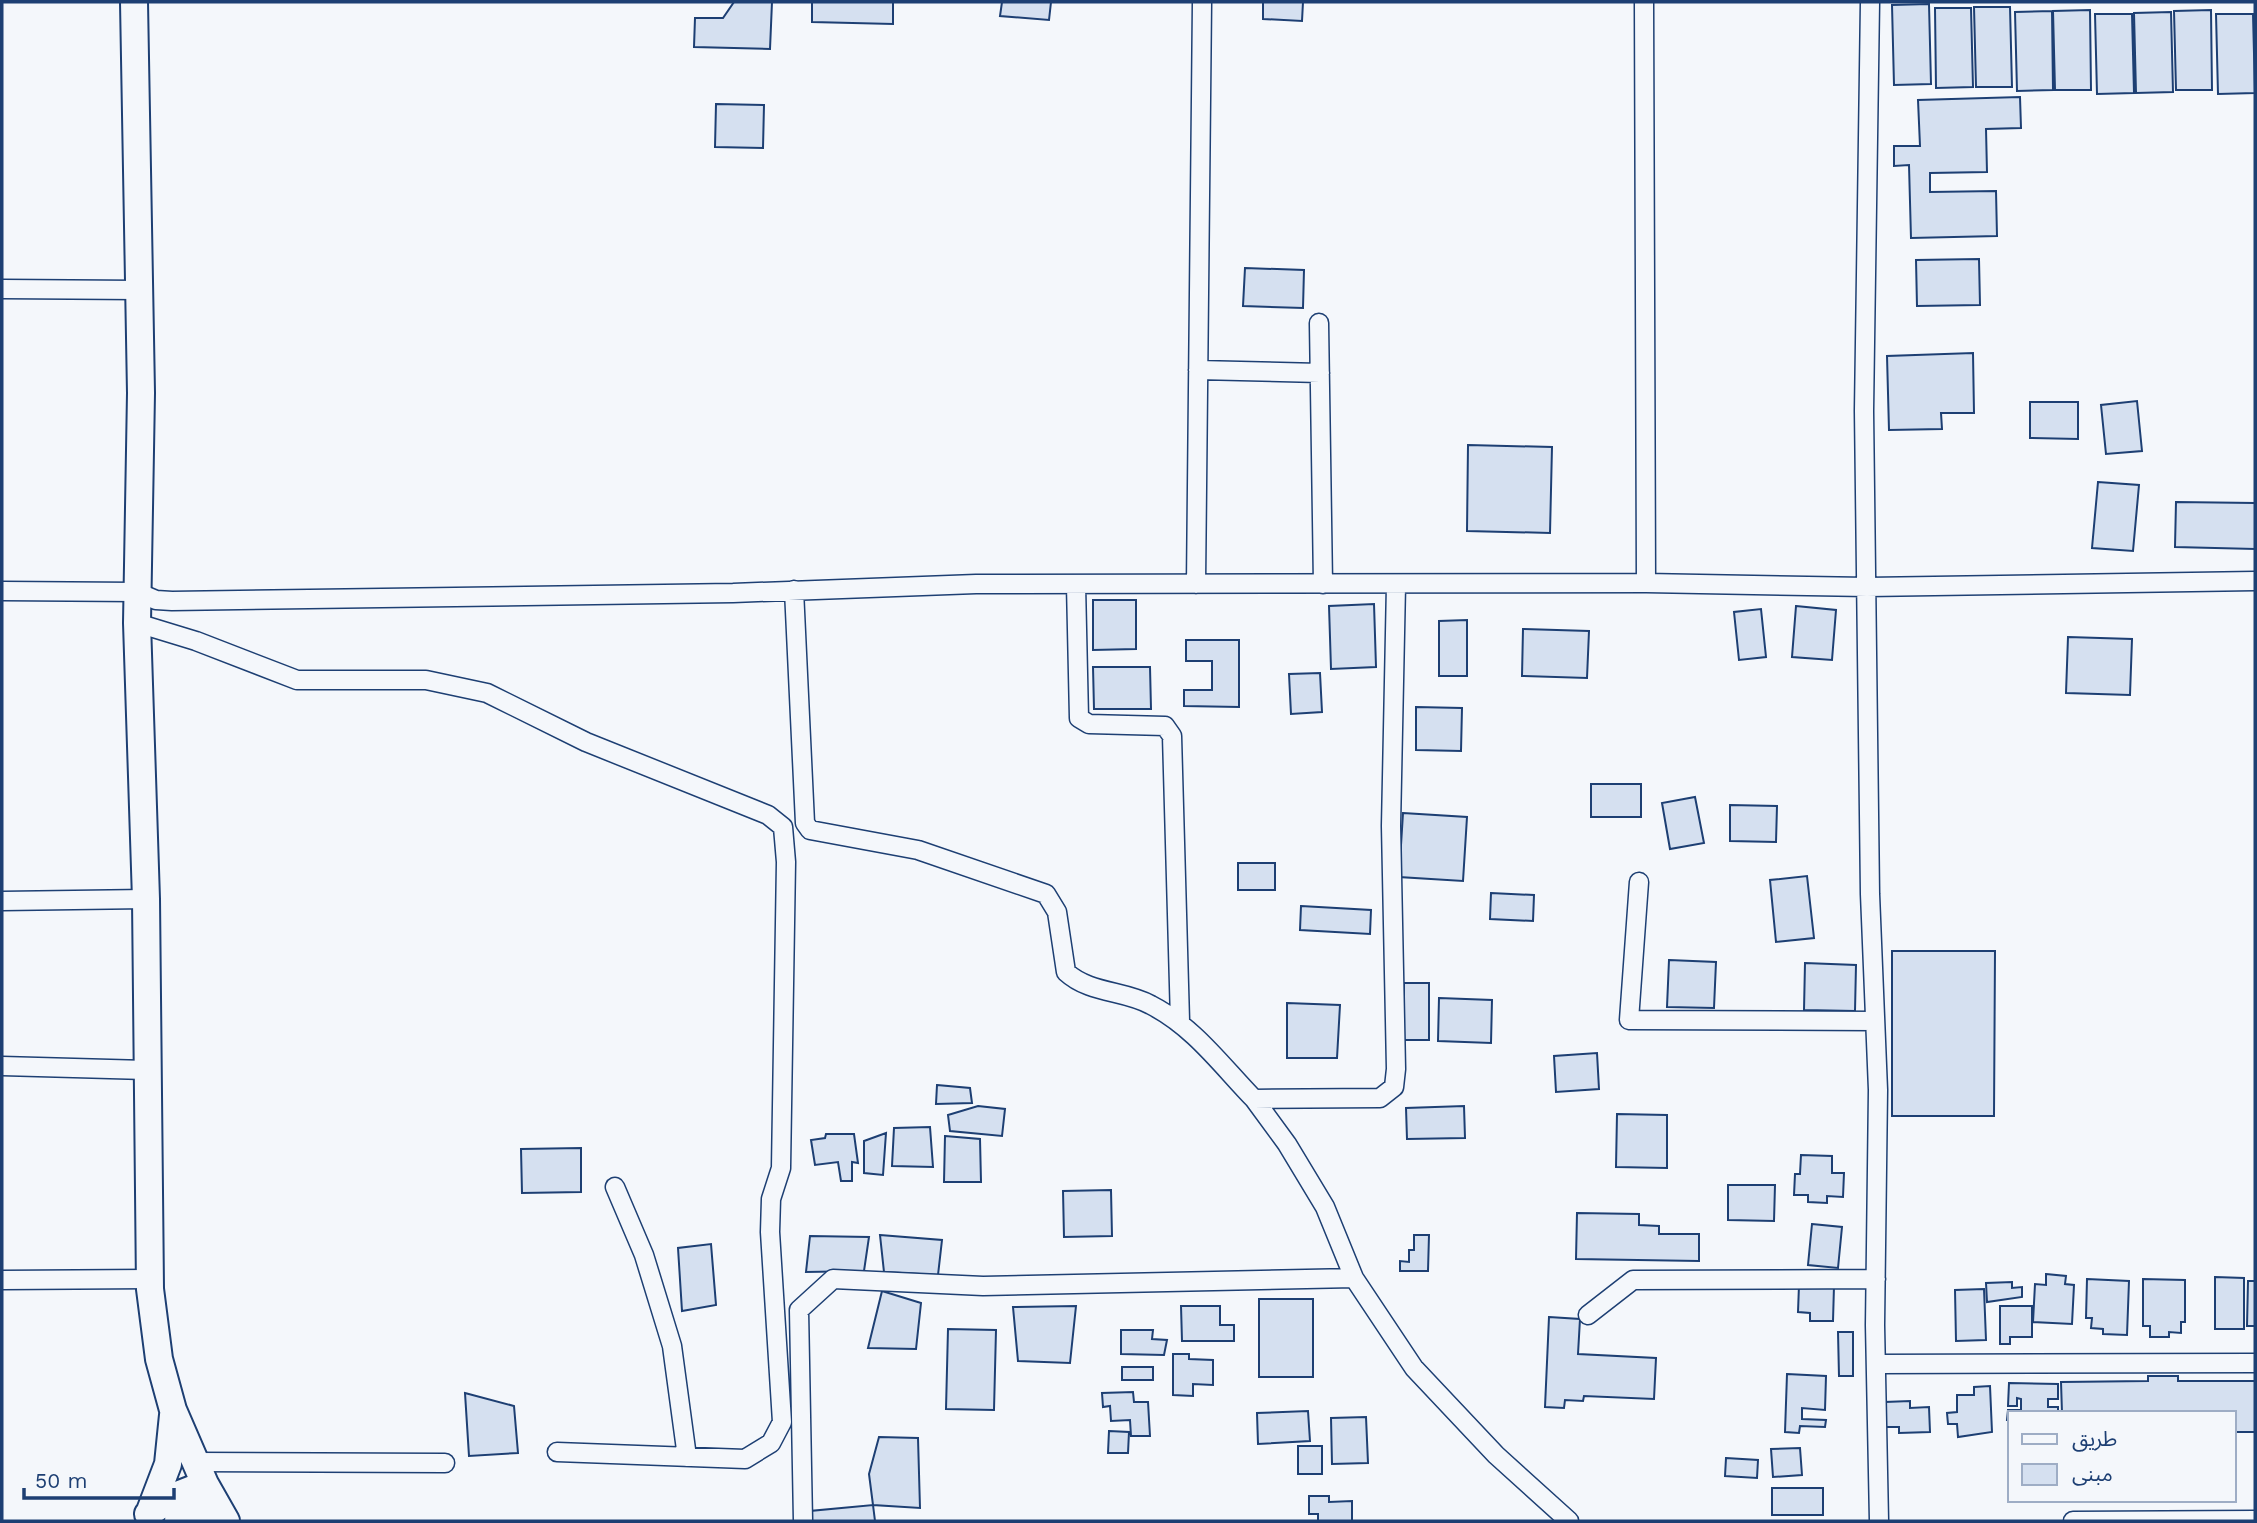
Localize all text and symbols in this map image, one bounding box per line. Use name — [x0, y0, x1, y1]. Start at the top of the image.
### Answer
legend — [2008, 1411, 2236, 1502]
text: طريق — [2072, 1426, 2117, 1452]
scale bar — [24, 1456, 175, 1500]
text: مبنى — [2072, 1461, 2113, 1486]
text: 50 m — [35, 1468, 87, 1493]

